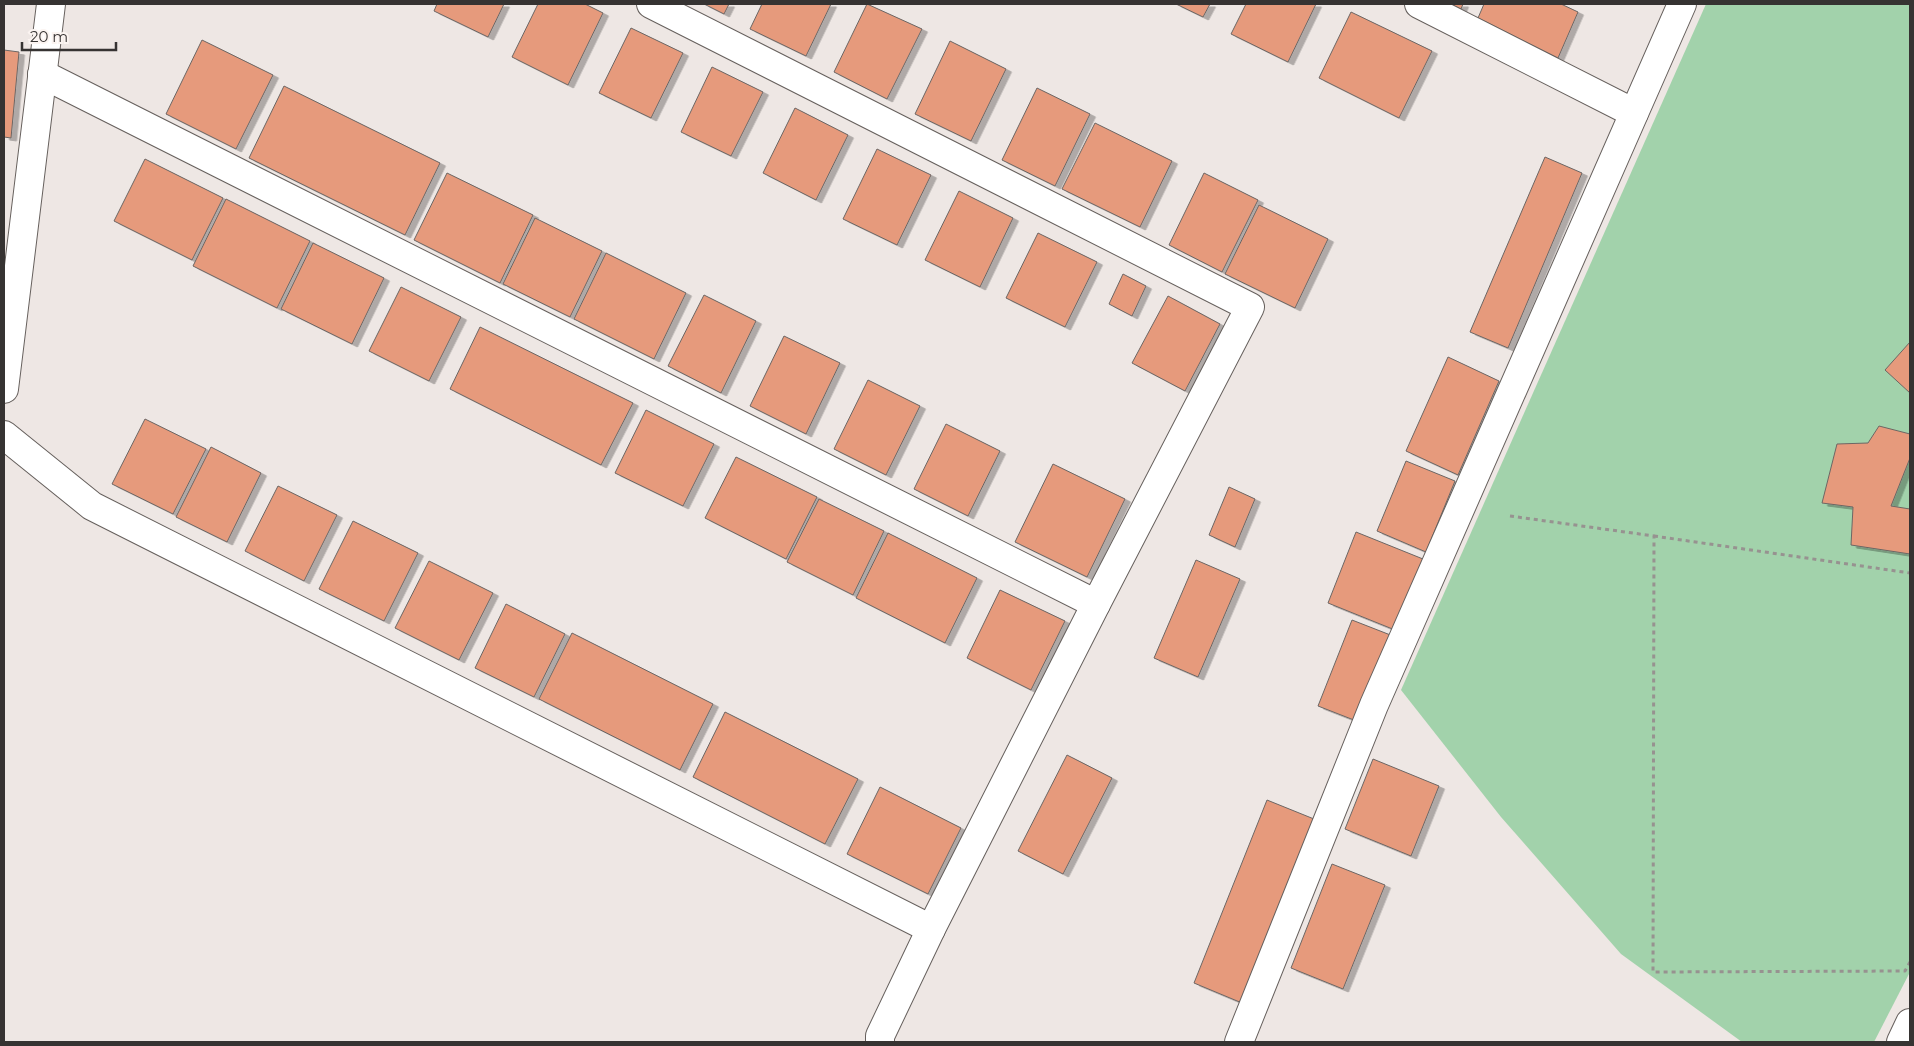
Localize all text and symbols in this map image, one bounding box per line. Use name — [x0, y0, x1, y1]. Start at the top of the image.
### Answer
scale bar — [22, 20, 116, 52]
text: 20 m — [30, 27, 68, 46]

